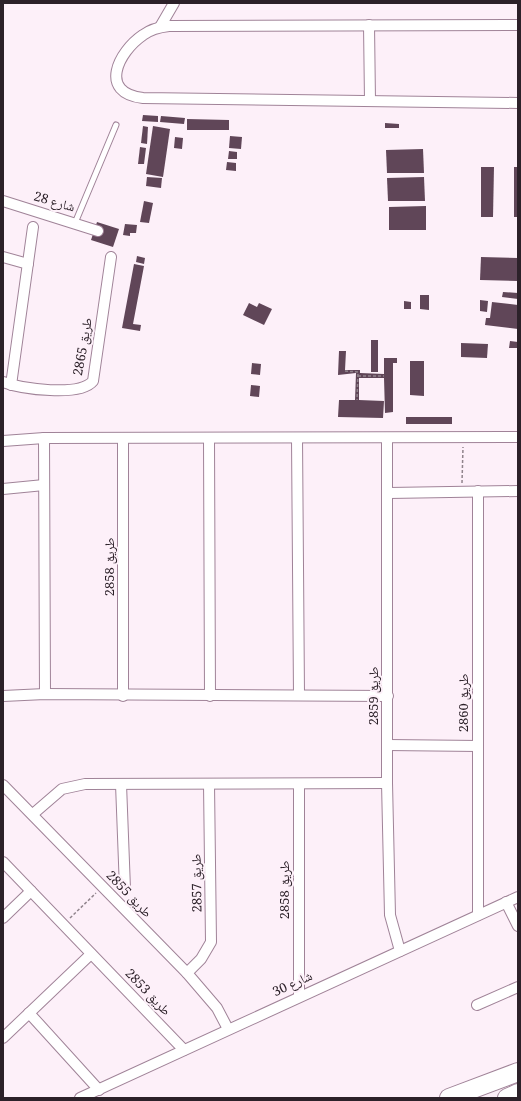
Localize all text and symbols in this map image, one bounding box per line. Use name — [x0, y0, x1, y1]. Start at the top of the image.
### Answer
street label: شارع 28 — [31, 187, 77, 219]
street label: طريق 2865 — [68, 316, 100, 378]
street label: طريق 2858 — [100, 538, 122, 596]
street label: طريق 2859 — [364, 667, 386, 725]
street label: طريق 2860 — [454, 674, 476, 732]
street label: طريق 2857 — [186, 854, 210, 912]
street label: طريق 2858 — [275, 861, 297, 919]
street label: طريق 2855 — [100, 866, 156, 924]
street label: طريق 2853 — [119, 964, 175, 1022]
street label: شارع 30 — [269, 966, 317, 1004]

